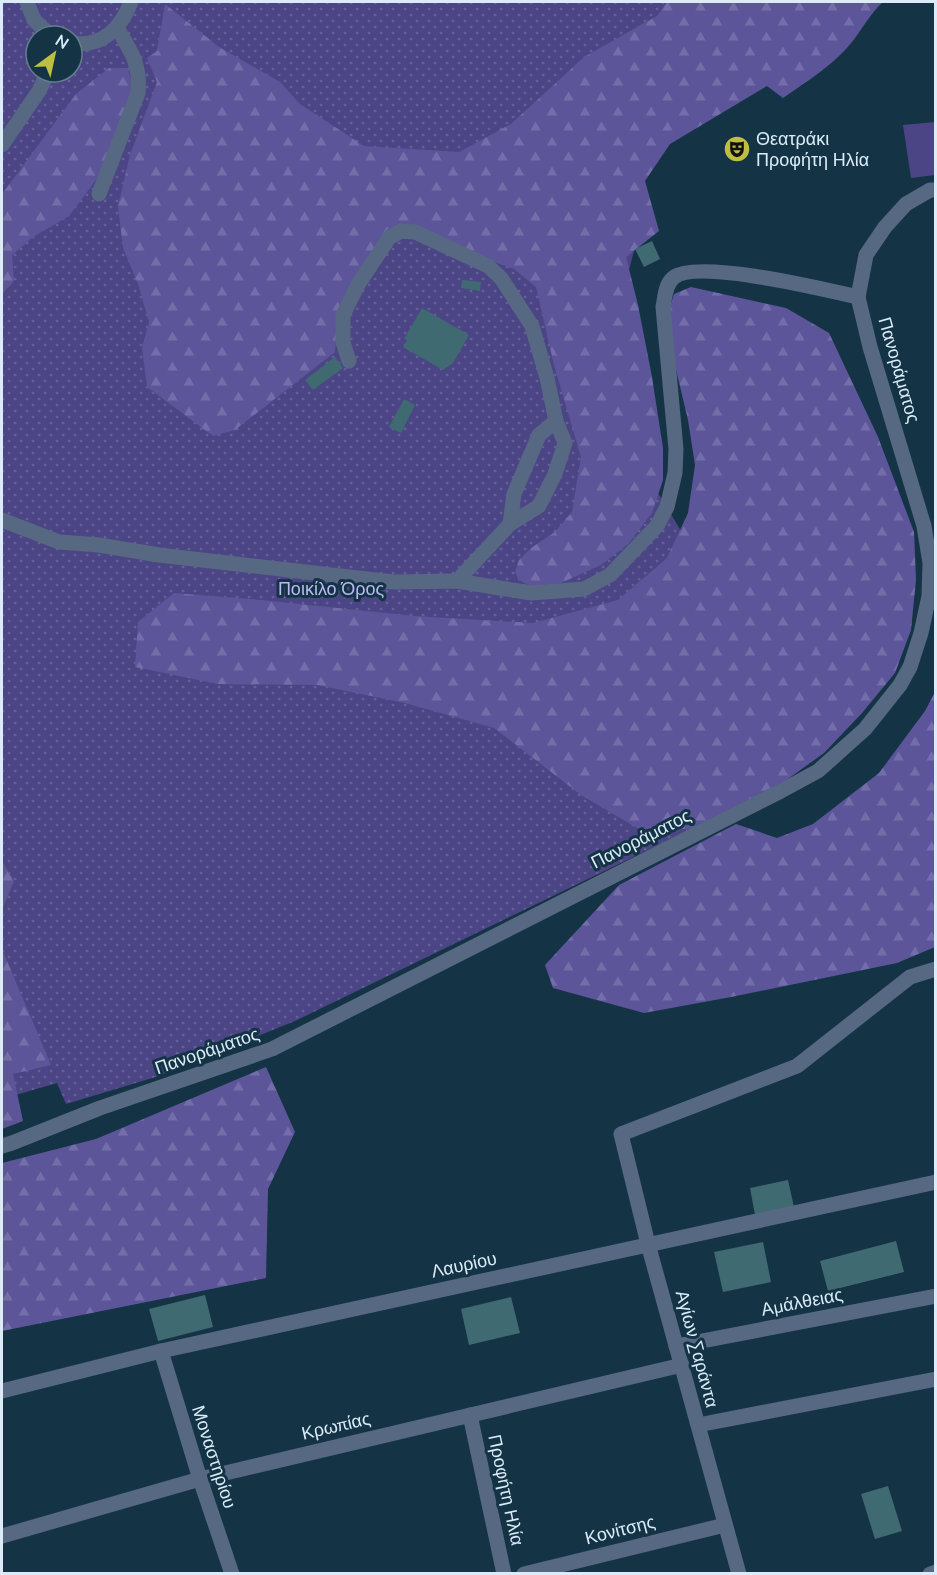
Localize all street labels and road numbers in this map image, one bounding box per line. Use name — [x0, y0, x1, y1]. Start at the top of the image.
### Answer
street label: Πανοράματος — [872, 314, 926, 426]
street label: Πανοράματος — [587, 803, 695, 874]
street label: Πανοράματος — [152, 1022, 263, 1080]
street label: Λαυρίου — [429, 1246, 499, 1284]
street label: Αμάλθειας — [759, 1282, 845, 1322]
street label: Αγίων Σαράντα — [670, 1288, 724, 1410]
street label: Μοναστηρίου — [186, 1403, 242, 1511]
street label: Κρωπίας — [299, 1406, 373, 1446]
street label: Προφήτη Ηλία — [483, 1432, 529, 1548]
street label: Κονίτσης — [582, 1510, 658, 1550]

